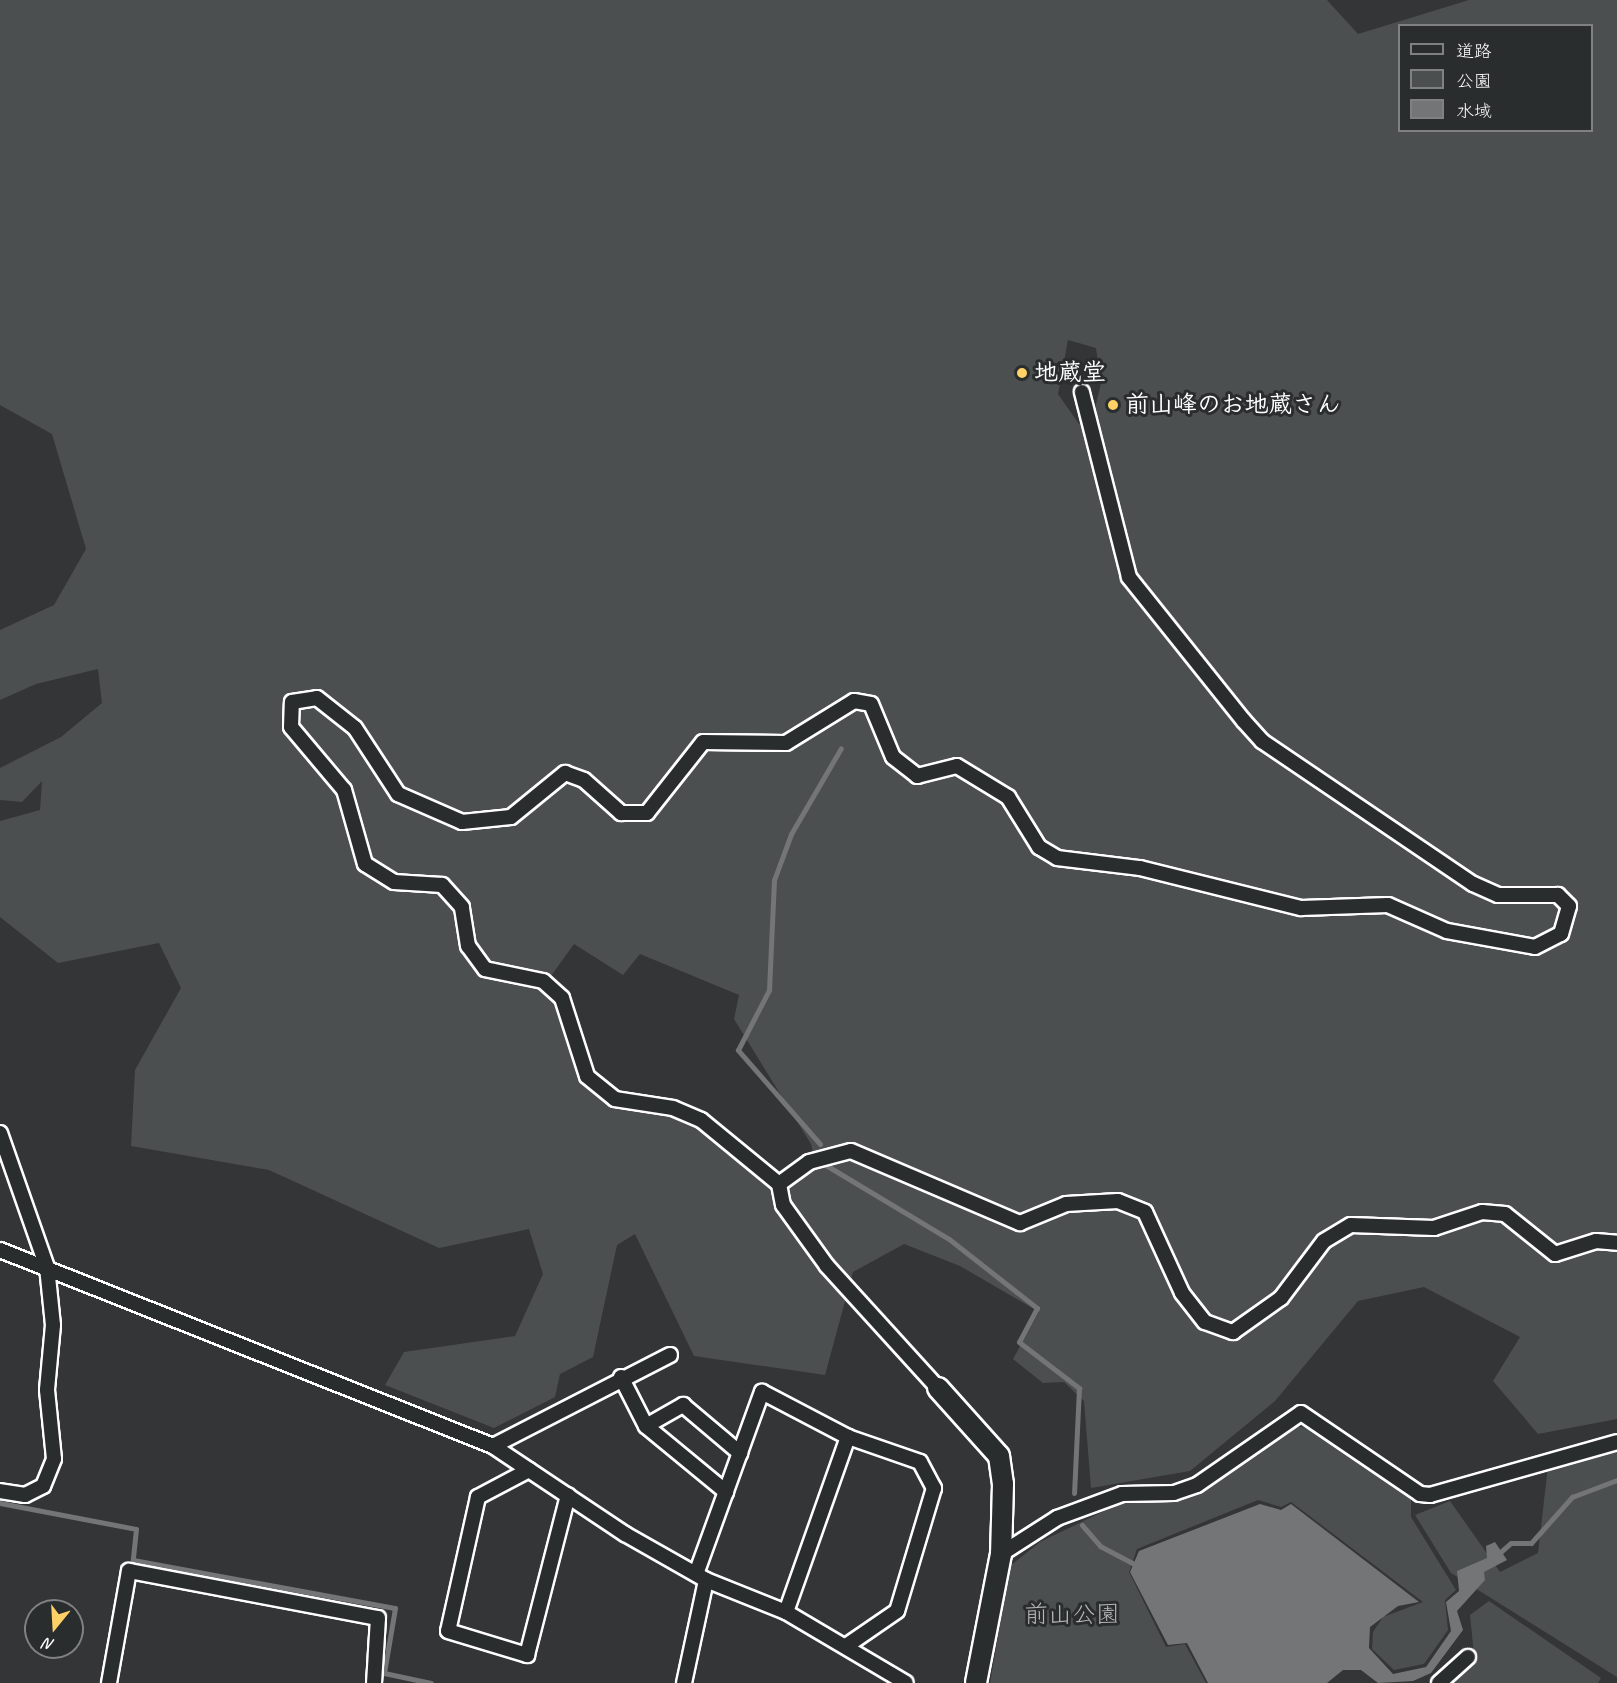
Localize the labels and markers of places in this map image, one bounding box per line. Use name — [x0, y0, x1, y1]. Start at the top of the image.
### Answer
place label: 地蔵堂 — [1034, 359, 1106, 387]
marker: 地蔵堂 — [1015, 366, 1029, 380]
place label: 前山峰のお地蔵さん — [1125, 391, 1341, 419]
marker: 前山峰のお地蔵さん — [1106, 398, 1120, 412]

